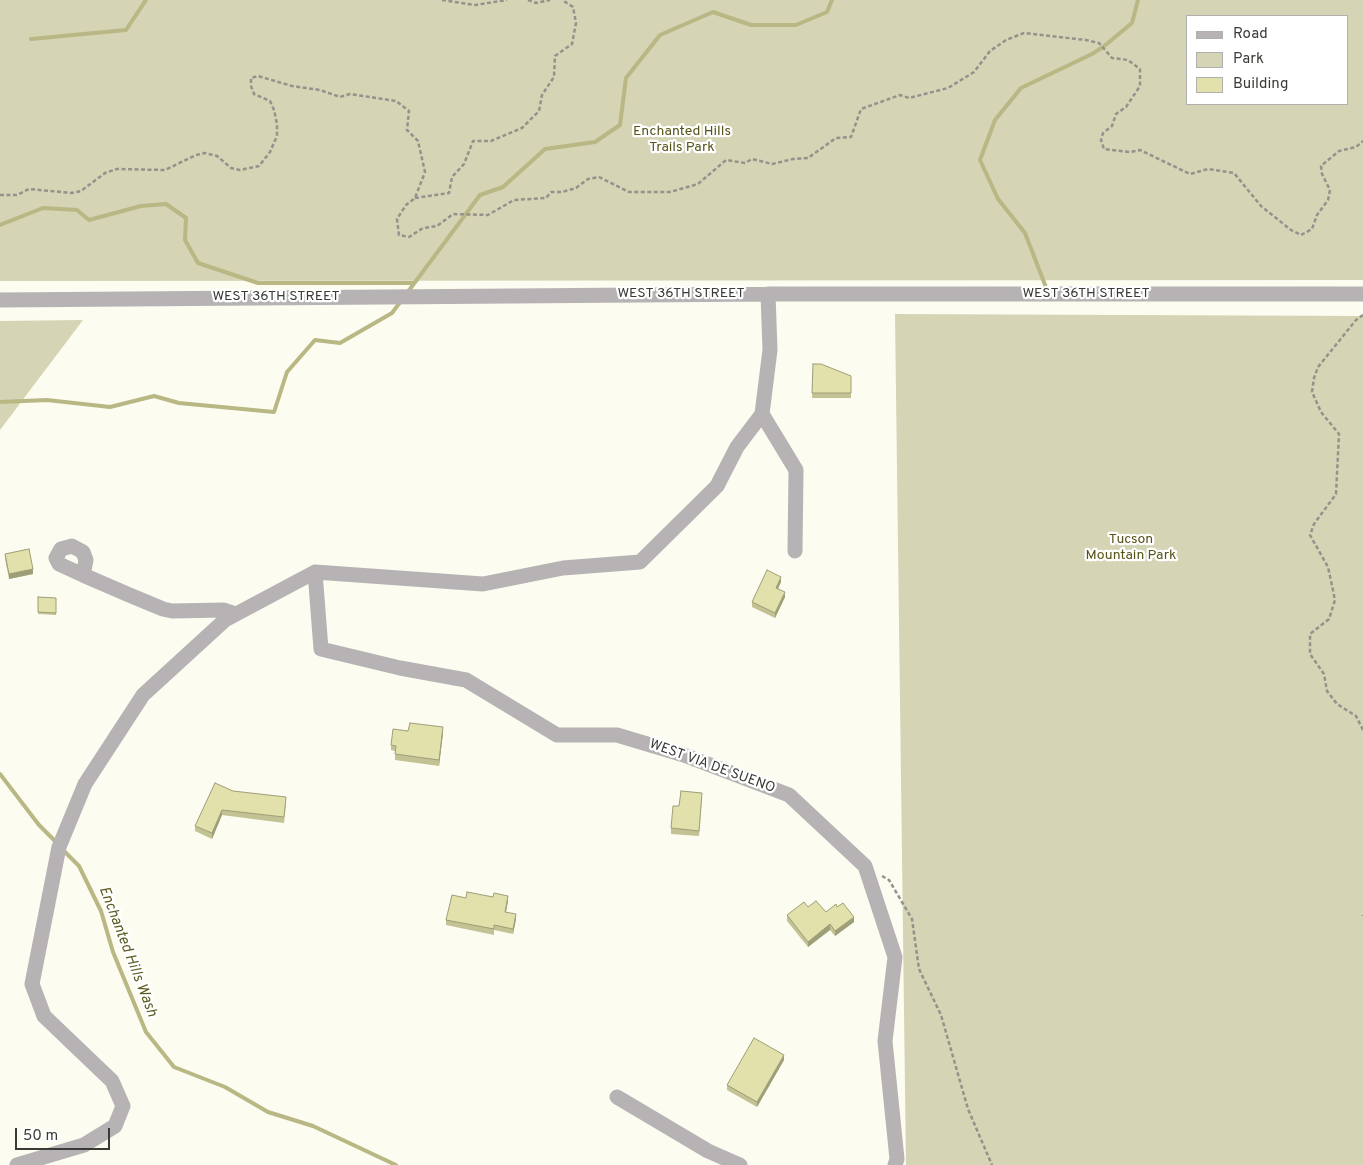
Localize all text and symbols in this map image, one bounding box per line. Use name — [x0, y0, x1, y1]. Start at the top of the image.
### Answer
legend — [1186, 15, 1348, 105]
text: Road — [1233, 25, 1268, 44]
text: Park — [1233, 50, 1264, 69]
text: Building — [1233, 75, 1288, 94]
park label: Enchanted Hills Trails Park — [633, 124, 731, 156]
street label: WEST 36TH STREET — [617, 286, 745, 302]
street label: WEST 36TH STREET — [1022, 286, 1150, 302]
street label: WEST 36TH STREET — [212, 289, 340, 305]
park label: Tucson Mountain Park — [1086, 532, 1176, 564]
street label: WEST VIA DE SUENO — [647, 736, 777, 798]
water label: Enchanted Hills Wash — [94, 884, 160, 1020]
scale bar — [18, 1118, 112, 1150]
text: 50 m — [23, 1127, 58, 1146]

